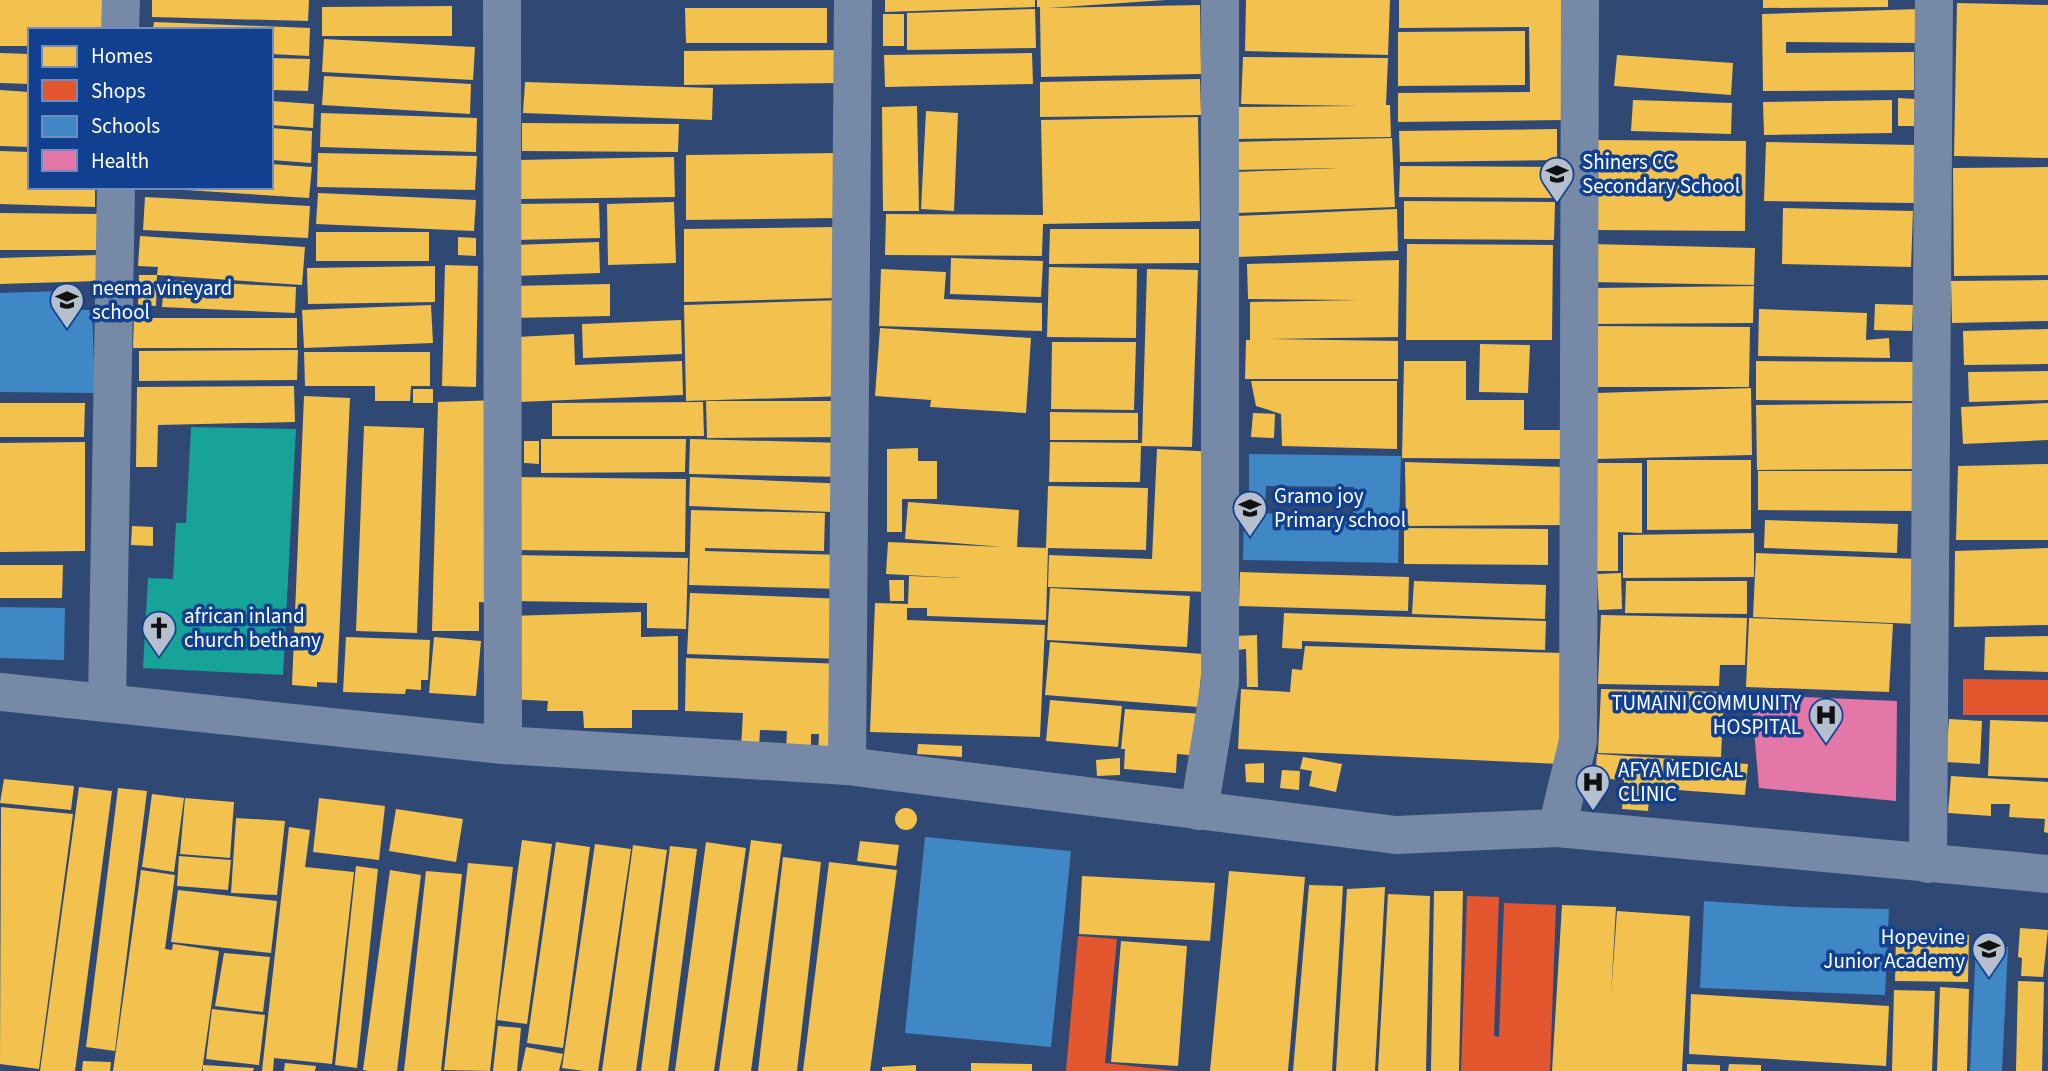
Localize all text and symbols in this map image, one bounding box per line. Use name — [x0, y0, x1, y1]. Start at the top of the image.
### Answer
legend — [28, 28, 273, 189]
text: Homes — [91, 41, 153, 71]
text: Shops — [91, 76, 146, 106]
text: Schools — [91, 111, 160, 141]
text: Health — [91, 146, 149, 176]
place label: Shiners CC Secondary School — [1582, 147, 1740, 201]
school or university icon: Shiners CC Secondary School — [1538, 155, 1576, 204]
place label: neema vineyard school — [92, 273, 232, 327]
school or university icon: neema vineyard school — [48, 281, 86, 330]
place label: Gramo joy Primary school — [1274, 481, 1406, 535]
school or university icon: Gramo joy Primary school — [1231, 489, 1269, 538]
place label: african inland church bethany — [184, 601, 321, 655]
church icon: african inland church bethany — [140, 609, 178, 658]
place label: TUMAINI COMMUNITY HOSPITAL — [1611, 688, 1802, 742]
hospital icon: TUMAINI COMMUNITY HOSPITAL — [1807, 696, 1845, 745]
place label: AFYA MEDICAL CLINIC — [1618, 755, 1744, 809]
hospital icon: AFYA MEDICAL CLINIC — [1574, 763, 1612, 812]
place label: Hopevine Junior Academy — [1823, 922, 1965, 976]
school or university icon: Hopevine Junior Academy — [1970, 930, 2008, 979]

